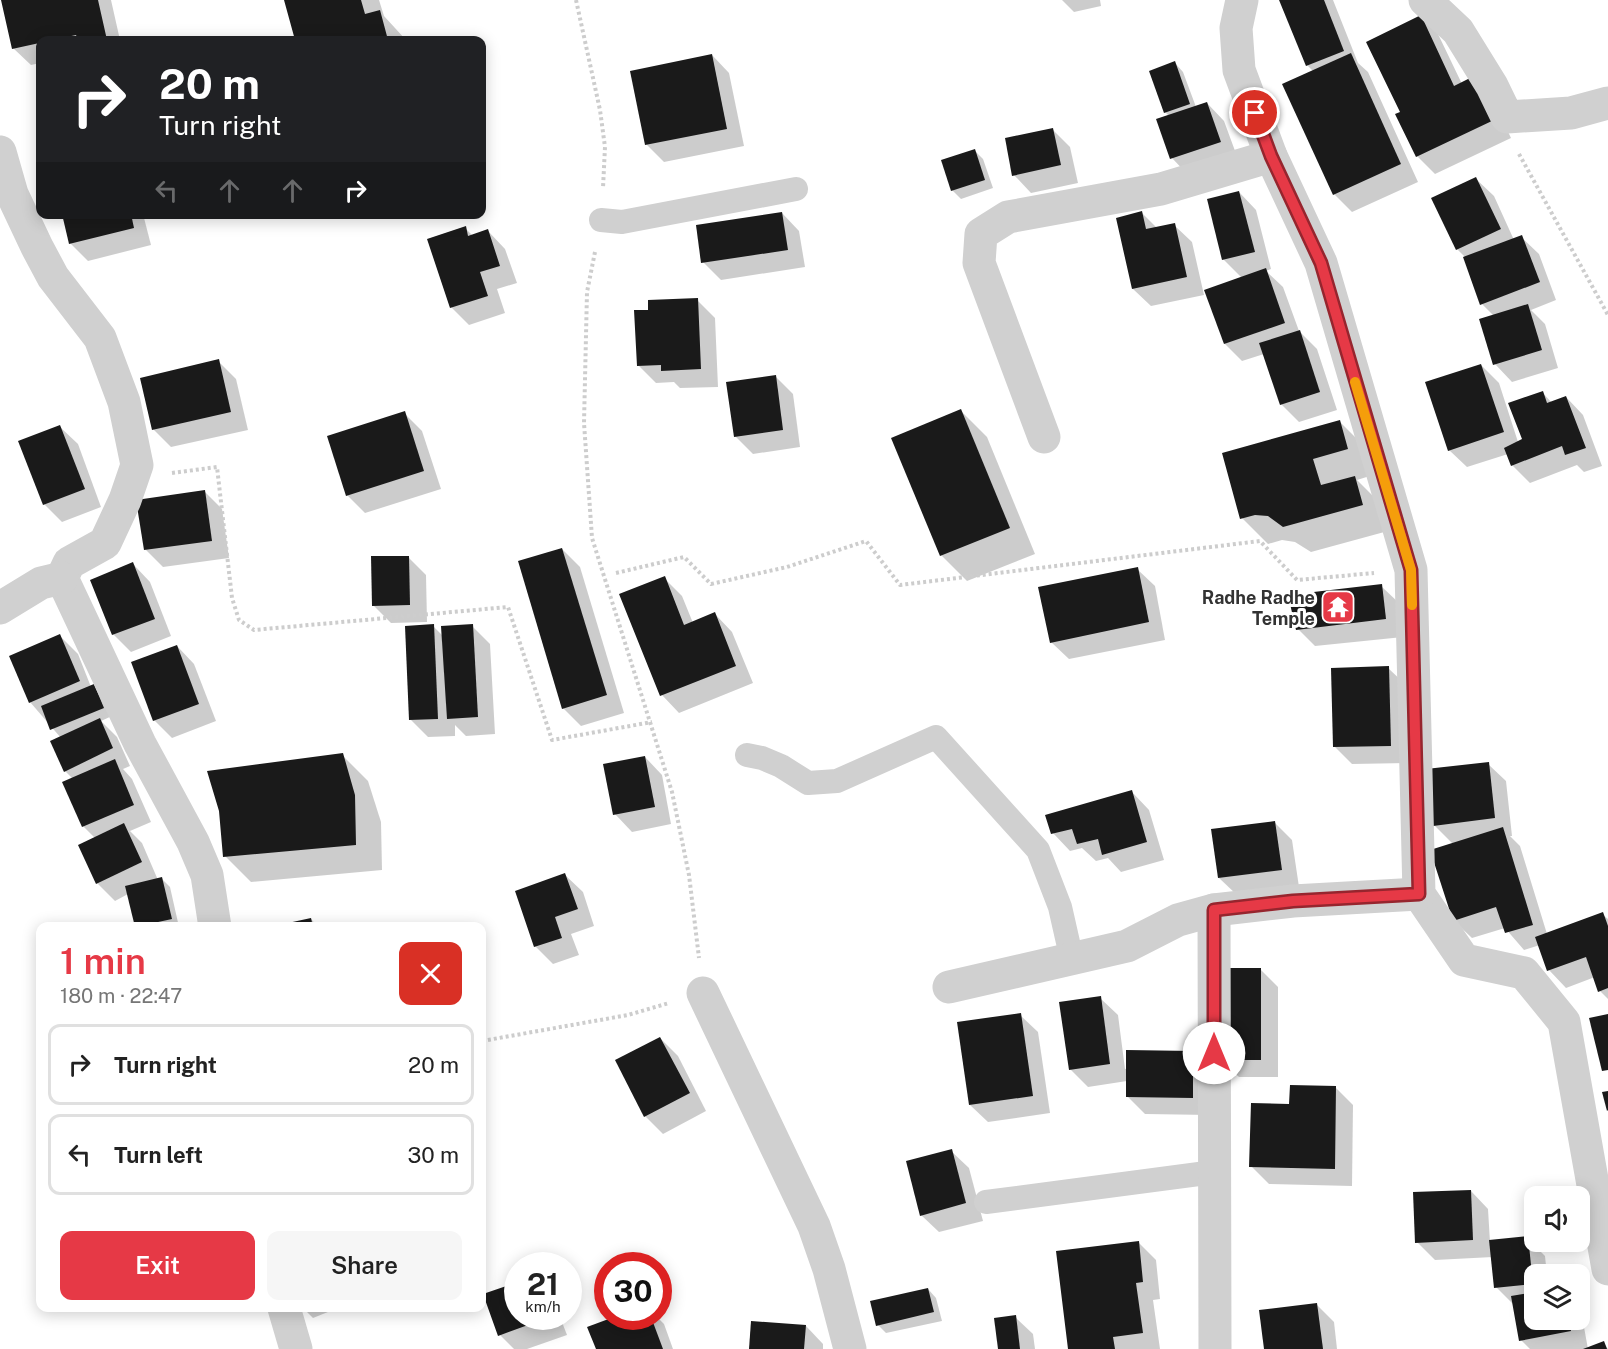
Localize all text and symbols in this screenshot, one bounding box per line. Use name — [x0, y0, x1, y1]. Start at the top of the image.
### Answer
text: 20 m — [159, 59, 260, 108]
icon: right — [60, 60, 138, 138]
pin — [1229, 87, 1280, 138]
icon: arrive — [1238, 96, 1271, 129]
text: Turn right — [159, 109, 282, 141]
icon: left — [150, 174, 183, 207]
icon: ahead — [213, 174, 246, 207]
icon: ahead — [276, 174, 309, 207]
icon: right — [339, 174, 372, 207]
place label: Radhe Radhe Temple — [1202, 587, 1315, 629]
temple icon: Radhe Radhe Temple — [1320, 589, 1356, 625]
text: 1 min — [60, 940, 146, 982]
button: close — [399, 942, 462, 1005]
text: 180 m · 22:47 — [60, 984, 182, 1008]
position arrow — [1182, 1021, 1246, 1085]
icon: right — [63, 1048, 96, 1081]
text: Turn right — [114, 1052, 217, 1078]
text: 20 m — [408, 1052, 459, 1078]
icon: left — [63, 1138, 96, 1171]
text: Turn left — [114, 1142, 203, 1168]
text: 30 m — [407, 1142, 459, 1168]
map controls — [1524, 1186, 1590, 1330]
button: sound — [1524, 1186, 1590, 1252]
button: Exit — [60, 1231, 255, 1300]
button: Share — [267, 1231, 462, 1300]
speed limit sign: 30 — [594, 1252, 672, 1330]
button: layers — [1524, 1264, 1590, 1330]
text: 21 — [527, 1266, 559, 1302]
text: km/h — [525, 1298, 561, 1315]

